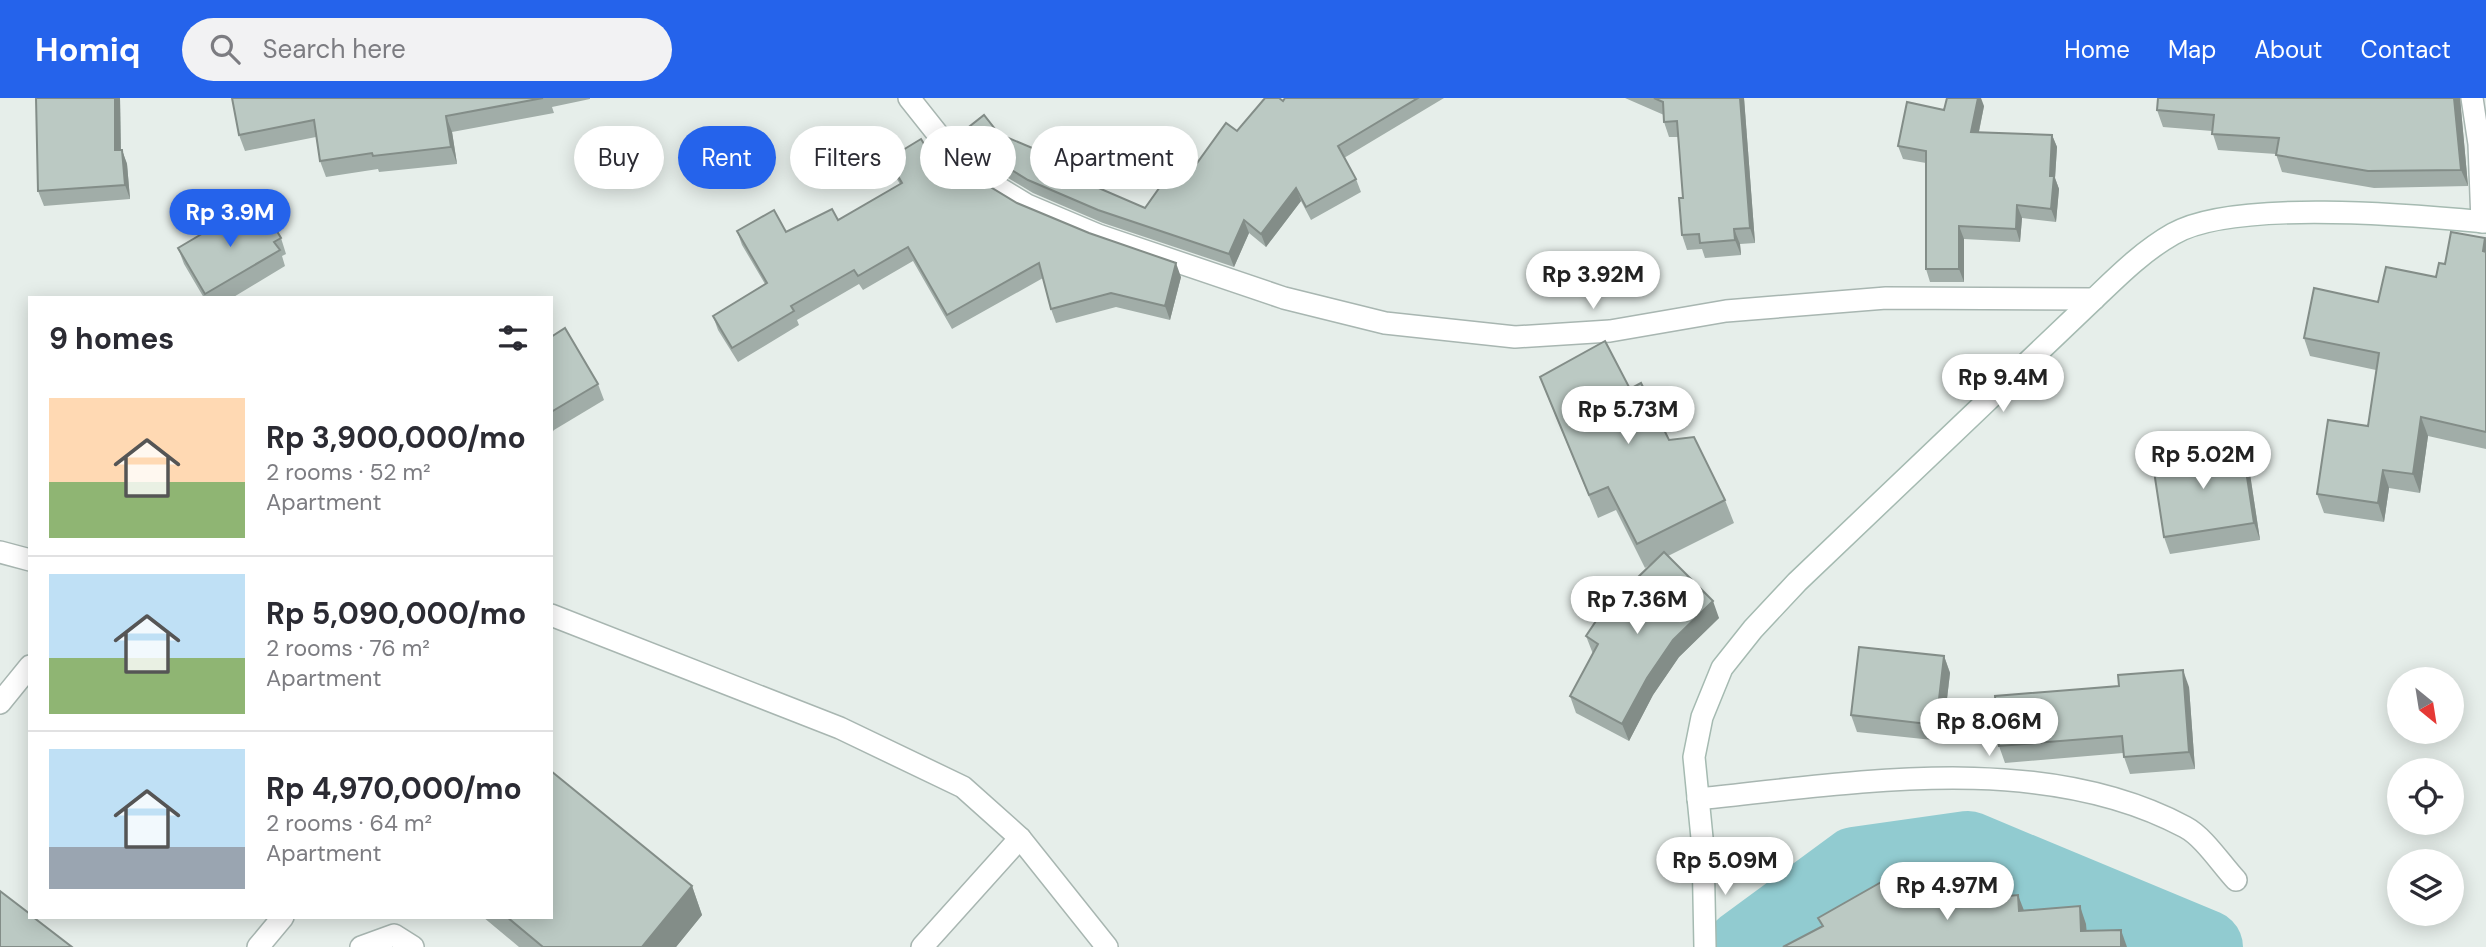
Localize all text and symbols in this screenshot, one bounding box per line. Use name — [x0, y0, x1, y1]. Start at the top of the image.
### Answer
search box — [182, 18, 672, 81]
text: Homiq — [35, 28, 140, 71]
icon: search — [206, 30, 244, 68]
text: Search here — [262, 32, 406, 66]
text: Home — [2064, 34, 2130, 65]
text: Map — [2168, 34, 2216, 65]
text: About — [2254, 34, 2323, 65]
text: Contact — [2361, 34, 2451, 65]
chip: Buy — [574, 126, 664, 189]
chip: Rent — [678, 126, 776, 189]
chip: Filters — [790, 126, 906, 189]
chip: New — [920, 126, 1016, 189]
chip: Apartment — [1030, 126, 1198, 189]
pin: Rp 3.9M — [165, 190, 295, 249]
text: Rp 3.9M — [186, 197, 274, 227]
pin: Rp 3.92M — [1521, 252, 1665, 311]
text: Rp 3.92M — [1542, 259, 1644, 289]
text: 9 homes — [49, 319, 174, 358]
icon: filters — [494, 319, 532, 357]
pin: Rp 9.4M — [1938, 354, 2068, 414]
text: Rp 9.4M — [1958, 362, 2048, 392]
pin: Rp 5.73M — [1556, 386, 1700, 446]
text: Rp 5.73M — [1578, 394, 1678, 424]
text: Rp 3,900,000/mo — [266, 418, 526, 457]
icon: home — [105, 426, 189, 510]
pin: Rp 5.02M — [2131, 432, 2275, 491]
text: Rp 5.02M — [2151, 439, 2255, 469]
text: 2 rooms · 52 m² — [266, 457, 431, 487]
text: Apartment — [266, 487, 381, 517]
pin: Rp 7.36M — [1565, 576, 1709, 636]
text: Rp 7.36M — [1587, 584, 1687, 614]
text: Rp 5,090,000/mo — [266, 594, 526, 633]
icon: home — [105, 602, 189, 686]
text: 2 rooms · 76 m² — [266, 633, 430, 663]
text: Apartment — [266, 663, 381, 693]
north arrow — [2387, 667, 2464, 744]
map controls — [2387, 667, 2464, 926]
pin: Rp 8.06M — [1917, 698, 2061, 758]
text: Rp 8.06M — [1936, 706, 2042, 736]
button: locate — [2387, 758, 2464, 835]
text: Rp 4,970,000/mo — [266, 769, 522, 808]
icon: home — [105, 777, 189, 861]
text: 2 rooms · 64 m² — [266, 808, 432, 838]
text: Apartment — [266, 838, 381, 868]
pin: Rp 5.09M — [1653, 838, 1797, 897]
text: Rp 5.09M — [1672, 845, 1778, 875]
button: layers — [2387, 849, 2464, 926]
pin: Rp 4.97M — [1875, 862, 2019, 922]
text: Rp 4.97M — [1896, 870, 1998, 900]

